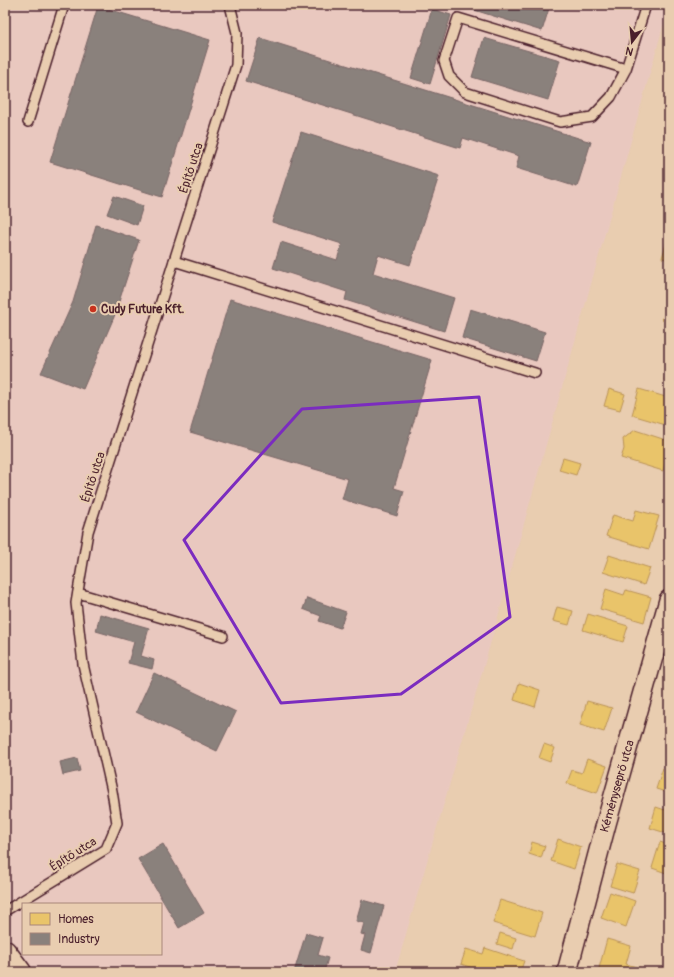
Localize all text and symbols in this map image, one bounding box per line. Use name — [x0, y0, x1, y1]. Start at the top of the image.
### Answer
north arrow — [612, 22, 652, 62]
text: N — [623, 44, 635, 58]
street label: Építő utca — [175, 140, 207, 195]
place label: Cudy Future Kft. — [101, 302, 185, 317]
marker: Cudy Future Kft. — [88, 304, 98, 314]
street label: Építő utca — [77, 449, 109, 504]
street label: Kéményseprő utca — [597, 738, 638, 834]
street label: Építő utca — [47, 833, 100, 875]
legend — [22, 903, 162, 955]
text: Homes — [58, 912, 94, 927]
text: Industry — [58, 932, 100, 947]

